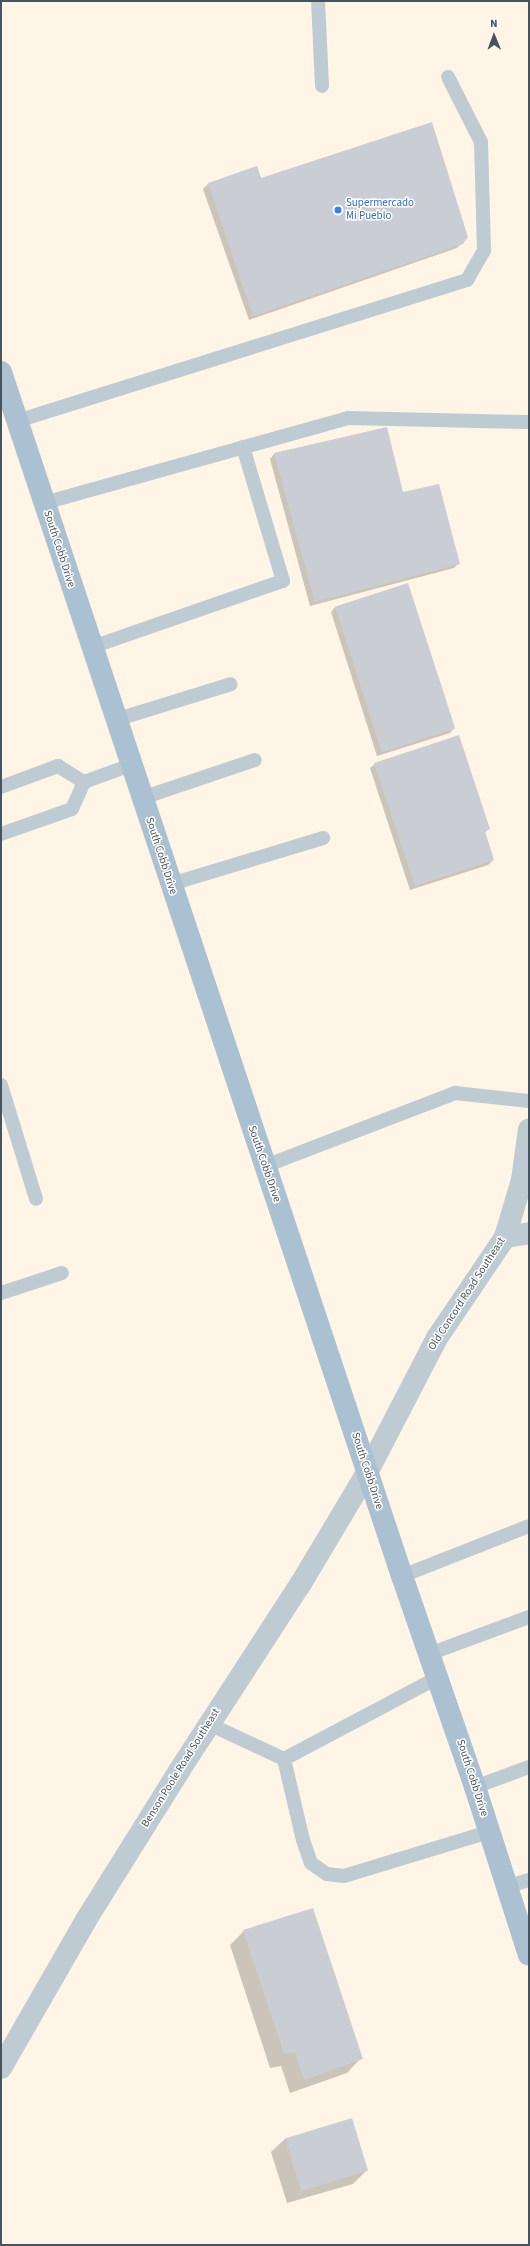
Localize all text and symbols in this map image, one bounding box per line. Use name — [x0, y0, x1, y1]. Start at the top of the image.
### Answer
north arrow — [474, 16, 514, 56]
text: N — [490, 16, 498, 31]
place label: Supermercado Mi Pueblo — [346, 197, 414, 223]
marker: Supermercado Mi Pueblo — [333, 205, 343, 215]
street label: South Cobb Drive — [40, 509, 78, 589]
street label: South Cobb Drive — [142, 816, 180, 896]
street label: South Cobb Drive — [245, 1124, 283, 1204]
street label: Old Concord Road Southeast — [426, 1235, 508, 1353]
street label: South Cobb Drive — [348, 1431, 386, 1511]
street label: Benson Poole Road Southeast — [139, 1706, 223, 1830]
street label: South Cobb Drive — [453, 1738, 491, 1818]

